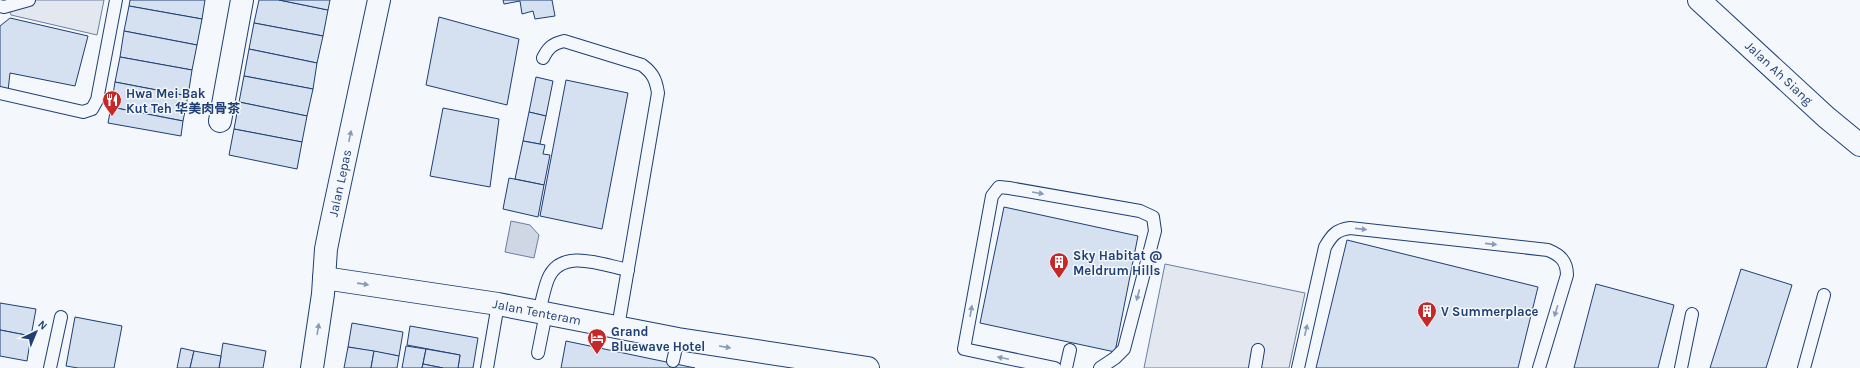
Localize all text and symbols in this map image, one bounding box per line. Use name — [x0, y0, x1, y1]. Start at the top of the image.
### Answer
street label: Jalan Ah Siang — [1742, 38, 1816, 108]
place label: Hwa Mei Bak Kut Teh 华美肉骨茶 — [126, 86, 240, 116]
restaurant icon: Hwa Mei Bak Kut Teh 华美肉骨茶 — [101, 89, 123, 117]
one-way arrow — [347, 130, 353, 142]
street label: Jalan Lepas — [326, 148, 354, 218]
one-way arrow — [1032, 190, 1044, 196]
one-way arrow — [1355, 226, 1367, 232]
one-way arrow — [1485, 240, 1497, 247]
place label: Sky Habitat @ Meldrum Hills — [1073, 248, 1162, 278]
building icon: Sky Habitat @ Meldrum Hills — [1048, 251, 1070, 279]
one-way arrow — [357, 281, 369, 287]
one-way arrow — [1135, 290, 1141, 302]
street label: Jalan Tenteram — [492, 296, 582, 328]
building icon: V Summerplace — [1416, 300, 1438, 328]
place label: V Summerplace — [1441, 304, 1539, 319]
one-way arrow — [968, 305, 974, 317]
one-way arrow — [1553, 305, 1559, 317]
north arrow — [16, 312, 56, 352]
text: N — [35, 318, 50, 333]
one-way arrow — [315, 323, 321, 336]
place label: Grand Bluewave Hotel — [611, 324, 705, 354]
one-way arrow — [1304, 324, 1310, 336]
hotel icon: Grand Bluewave Hotel — [586, 327, 608, 355]
one-way arrow — [719, 344, 732, 350]
one-way arrow — [997, 354, 1009, 360]

